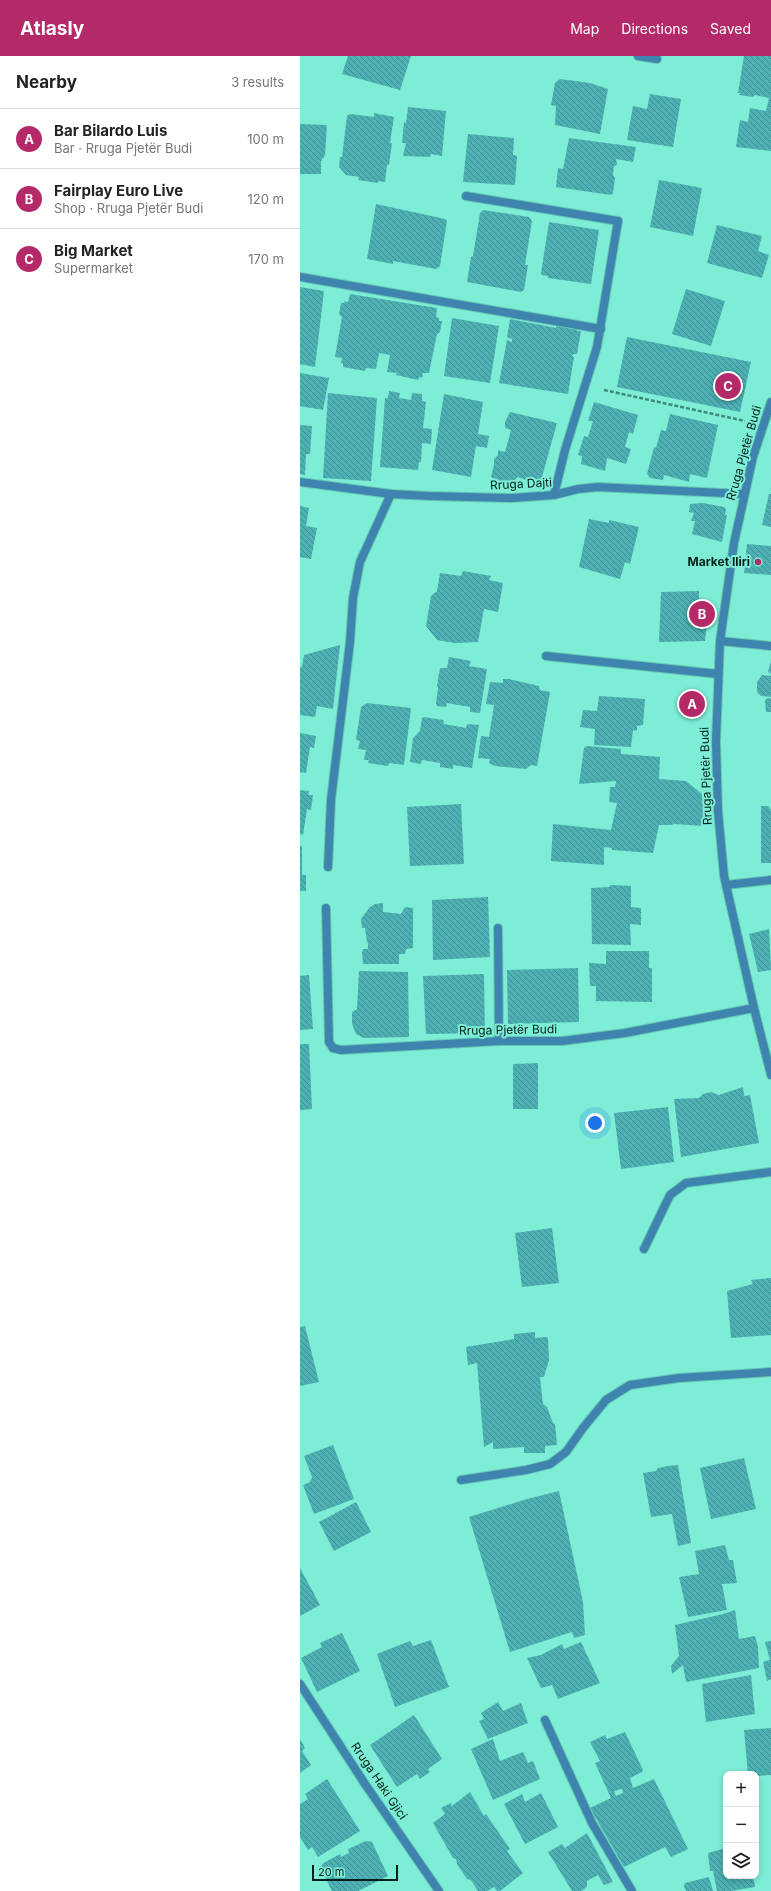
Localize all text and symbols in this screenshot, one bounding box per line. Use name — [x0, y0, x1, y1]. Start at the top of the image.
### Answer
text: Atlasly — [20, 17, 84, 40]
text: Map — [570, 20, 599, 37]
text: Directions — [621, 20, 688, 37]
text: Saved — [710, 20, 751, 37]
text: Nearby — [16, 72, 77, 92]
text: 3 results — [231, 74, 284, 90]
text: Bar Bilardo Luis — [54, 121, 167, 140]
text: A — [24, 131, 34, 147]
text: 100 m — [247, 131, 284, 147]
text: Bar · Rruga Pjetër Budi — [54, 140, 192, 156]
text: Fairplay Euro Live — [54, 181, 183, 200]
text: B — [25, 191, 33, 207]
text: 120 m — [248, 191, 284, 207]
text: Shop · Rruga Pjetër Budi — [54, 200, 203, 216]
text: Big Market — [54, 241, 133, 260]
text: C — [24, 251, 34, 267]
text: 170 m — [248, 251, 284, 267]
text: Supermarket — [54, 260, 133, 276]
pin: C — [715, 371, 741, 401]
street label: Rruga Pjetër Budi — [723, 403, 764, 502]
street label: Rruga Dajti — [490, 474, 552, 493]
place label: Market Iliri — [688, 554, 750, 569]
marker: Market Iliri — [753, 557, 763, 567]
pin: B — [689, 599, 715, 629]
pin: A — [679, 689, 705, 719]
street label: Rruga Pjetër Budi — [696, 727, 715, 825]
street label: Rruga Pjetër Budi — [459, 1021, 557, 1038]
your location — [585, 1113, 605, 1133]
street label: Rruga Haki Gjici — [348, 1739, 411, 1822]
map controls — [723, 1771, 759, 1879]
button: + — [723, 1771, 759, 1807]
button: − — [723, 1807, 759, 1843]
button: layers — [723, 1843, 759, 1879]
scale bar — [312, 1863, 398, 1882]
text: 20 m — [318, 1865, 344, 1879]

